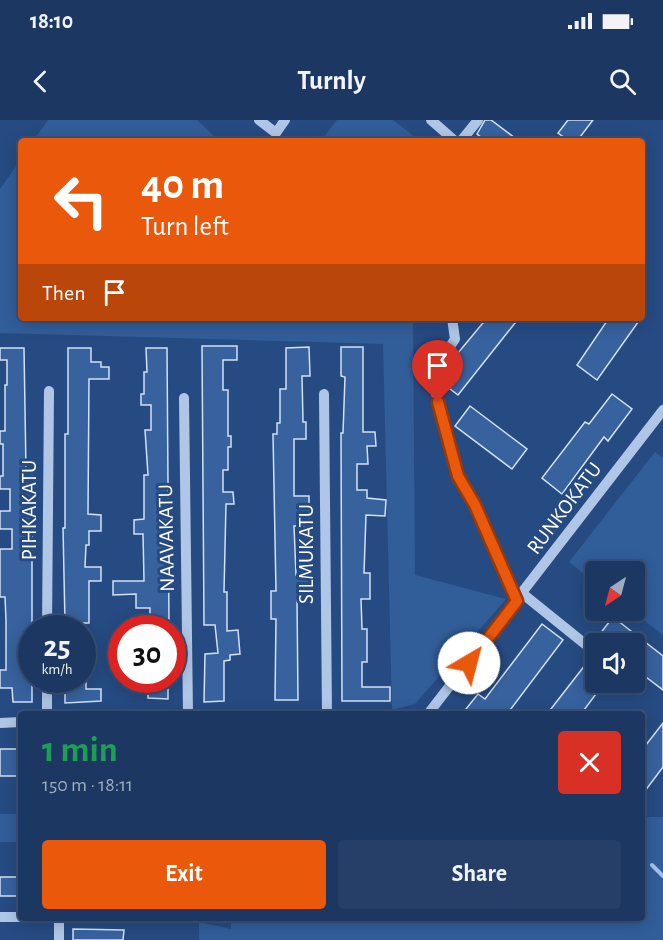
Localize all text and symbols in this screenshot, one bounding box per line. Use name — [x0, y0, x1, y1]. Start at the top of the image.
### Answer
text: 18:10 — [30, 10, 73, 32]
icon: back — [24, 65, 57, 98]
icon: search — [606, 65, 639, 98]
text: Turnly — [297, 67, 366, 94]
icon: left — [42, 162, 120, 240]
text: 40 m — [141, 164, 224, 206]
text: Turn left — [141, 213, 229, 240]
icon: arrive — [98, 276, 131, 309]
text: Then — [42, 282, 86, 304]
pin — [412, 340, 463, 402]
icon: arrive — [421, 349, 454, 382]
street label: RUNKOKATU — [523, 458, 606, 558]
street label: PIHKAKATU — [19, 460, 40, 560]
street label: NAAVAKATU — [155, 484, 178, 592]
street label: SILMUKATU — [296, 504, 317, 604]
north arrow — [585, 561, 645, 621]
map controls — [585, 561, 645, 693]
speed limit sign: 30 — [108, 615, 186, 693]
position arrow — [437, 631, 501, 695]
text: 25 — [43, 632, 71, 662]
button: sound — [585, 633, 645, 693]
text: km/h — [42, 662, 72, 677]
button: close — [558, 731, 621, 794]
text: 1 min — [42, 732, 118, 768]
text: 150 m · 18:11 — [42, 775, 133, 795]
button: Exit — [42, 840, 326, 909]
button: Share — [338, 840, 621, 909]

